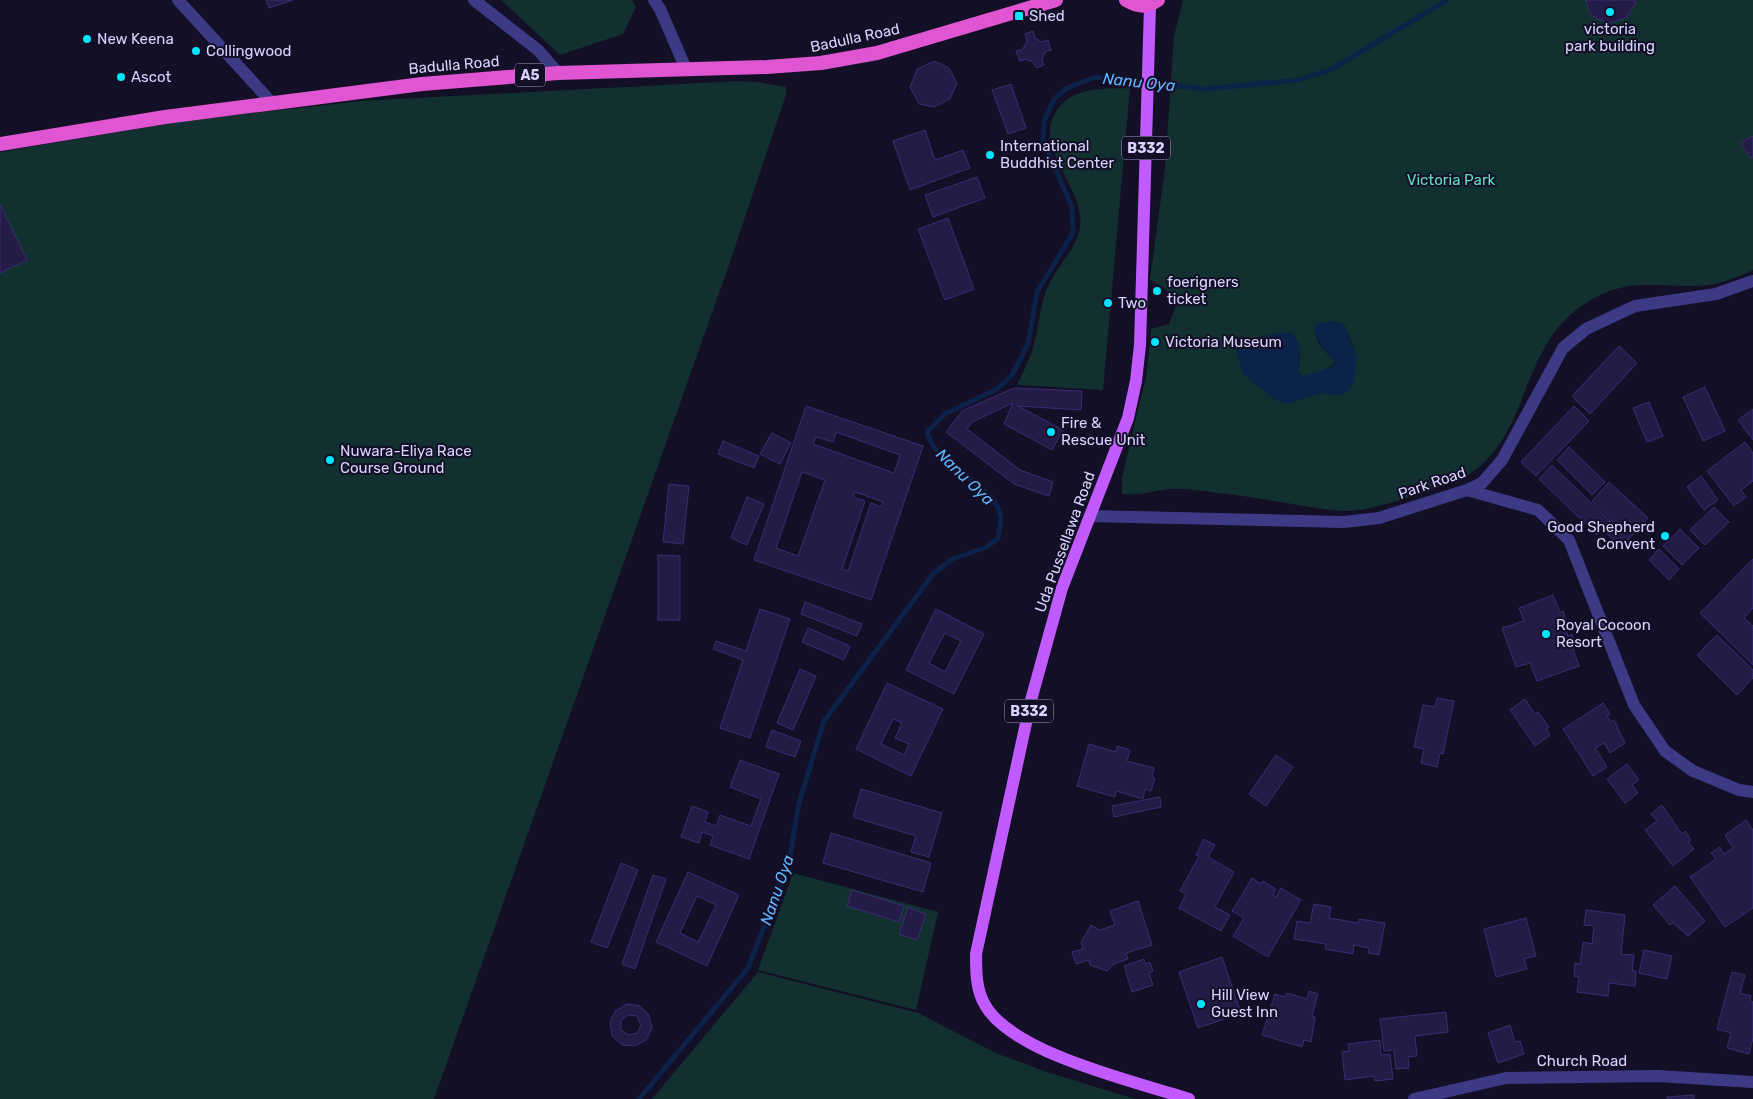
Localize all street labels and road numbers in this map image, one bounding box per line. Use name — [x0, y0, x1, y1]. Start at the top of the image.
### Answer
street label: Badulla Road — [809, 20, 901, 56]
street label: Badulla Road — [408, 52, 500, 78]
road number: A5 — [515, 64, 545, 86]
road number: B332 — [1122, 136, 1170, 160]
street label: Park Road — [1396, 463, 1468, 503]
street label: Uda Pussellawa Road — [1031, 469, 1099, 615]
road number: B332 — [1005, 699, 1053, 722]
street label: Church Road — [1537, 1052, 1627, 1070]

